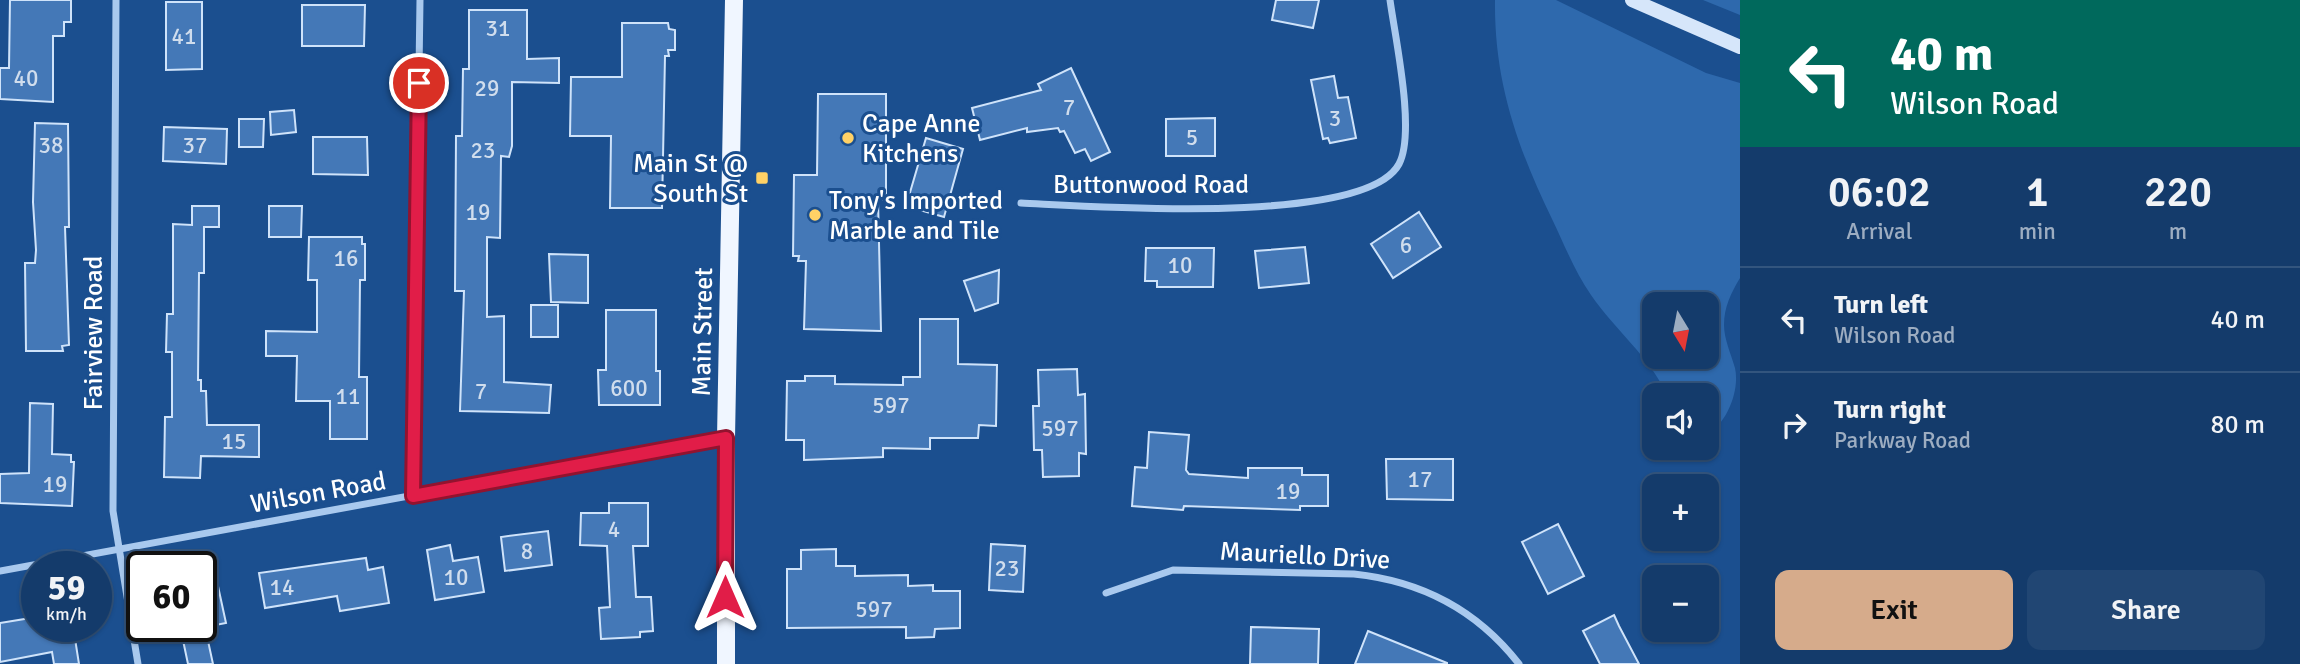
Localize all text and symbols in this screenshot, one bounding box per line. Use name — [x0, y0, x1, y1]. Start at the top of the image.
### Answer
house number: 31 — [486, 14, 510, 43]
house number: 41 — [172, 22, 196, 51]
text: 40 m — [1890, 24, 1993, 84]
icon: left — [1775, 28, 1866, 119]
pin — [389, 53, 449, 113]
house number: 40 — [14, 64, 38, 93]
icon: arrive — [400, 64, 438, 102]
house number: 29 — [475, 74, 499, 103]
text: Wilson Road — [1890, 84, 2059, 123]
house number: 7 — [1063, 93, 1075, 122]
house number: 3 — [1329, 104, 1341, 133]
place label: Cape Anne Kitchens — [862, 108, 981, 170]
house number: 5 — [1186, 123, 1198, 152]
marker: Cape Anne Kitchens — [840, 130, 856, 146]
house number: 38 — [39, 131, 63, 160]
house number: 37 — [183, 131, 207, 160]
house number: 23 — [471, 136, 495, 165]
place label: Main St @ South St — [633, 148, 748, 210]
text: 06:02 — [1828, 167, 1931, 218]
text: 1 — [2026, 167, 2049, 218]
text: 220 — [2144, 167, 2212, 218]
street label: Buttonwood Road — [1053, 169, 1249, 201]
marker: Main St @ South St — [754, 170, 770, 186]
place label: Tony's Imported Marble and Tile — [829, 185, 1003, 247]
house number: 19 — [466, 198, 490, 227]
marker: Tony's Imported Marble and Tile — [807, 207, 823, 223]
text: Arrival — [1846, 217, 1912, 246]
text: min — [2019, 217, 2056, 246]
text: m — [2169, 217, 2187, 246]
house number: 6 — [1400, 231, 1412, 260]
house number: 16 — [334, 244, 358, 273]
house number: 10 — [1168, 251, 1192, 280]
street label: Fairview Road — [78, 256, 110, 410]
street label: Main Street — [686, 267, 720, 397]
text: Turn left — [1834, 289, 1928, 321]
north arrow — [1642, 292, 1718, 369]
map controls — [1642, 292, 1719, 642]
icon: left — [1775, 301, 1813, 339]
text: 40 m — [2210, 304, 2265, 336]
text: Wilson Road — [1834, 321, 1955, 350]
house number: 600 — [610, 374, 648, 403]
house number: 7 — [475, 377, 487, 406]
house number: 11 — [336, 382, 360, 411]
button: sound — [1642, 383, 1719, 460]
house number: 597 — [872, 391, 910, 420]
text: Turn right — [1834, 394, 1946, 426]
icon: right — [1775, 406, 1813, 444]
text: 80 m — [2210, 409, 2265, 441]
house number: 597 — [1041, 414, 1079, 443]
text: Parkway Road — [1834, 426, 1971, 455]
house number: 15 — [222, 427, 246, 456]
street label: Wilson Road — [248, 465, 389, 521]
house number: 17 — [1408, 465, 1432, 494]
house number: 19 — [43, 470, 67, 499]
button: + — [1642, 474, 1719, 551]
house number: 19 — [1276, 477, 1300, 506]
house number: 4 — [608, 515, 620, 544]
street label: Mauriello Drive — [1219, 536, 1391, 576]
house number: 8 — [521, 537, 533, 566]
speed limit sign: 60 — [126, 551, 217, 642]
house number: 23 — [995, 554, 1019, 583]
position arrow — [688, 560, 762, 634]
house number: 10 — [444, 563, 468, 592]
button: − — [1642, 565, 1719, 642]
text: 59 — [48, 566, 85, 609]
button: Exit — [1775, 570, 2013, 650]
button: Share — [2027, 570, 2265, 650]
house number: 14 — [270, 573, 294, 602]
house number: 597 — [855, 595, 893, 624]
text: km/h — [46, 603, 87, 625]

